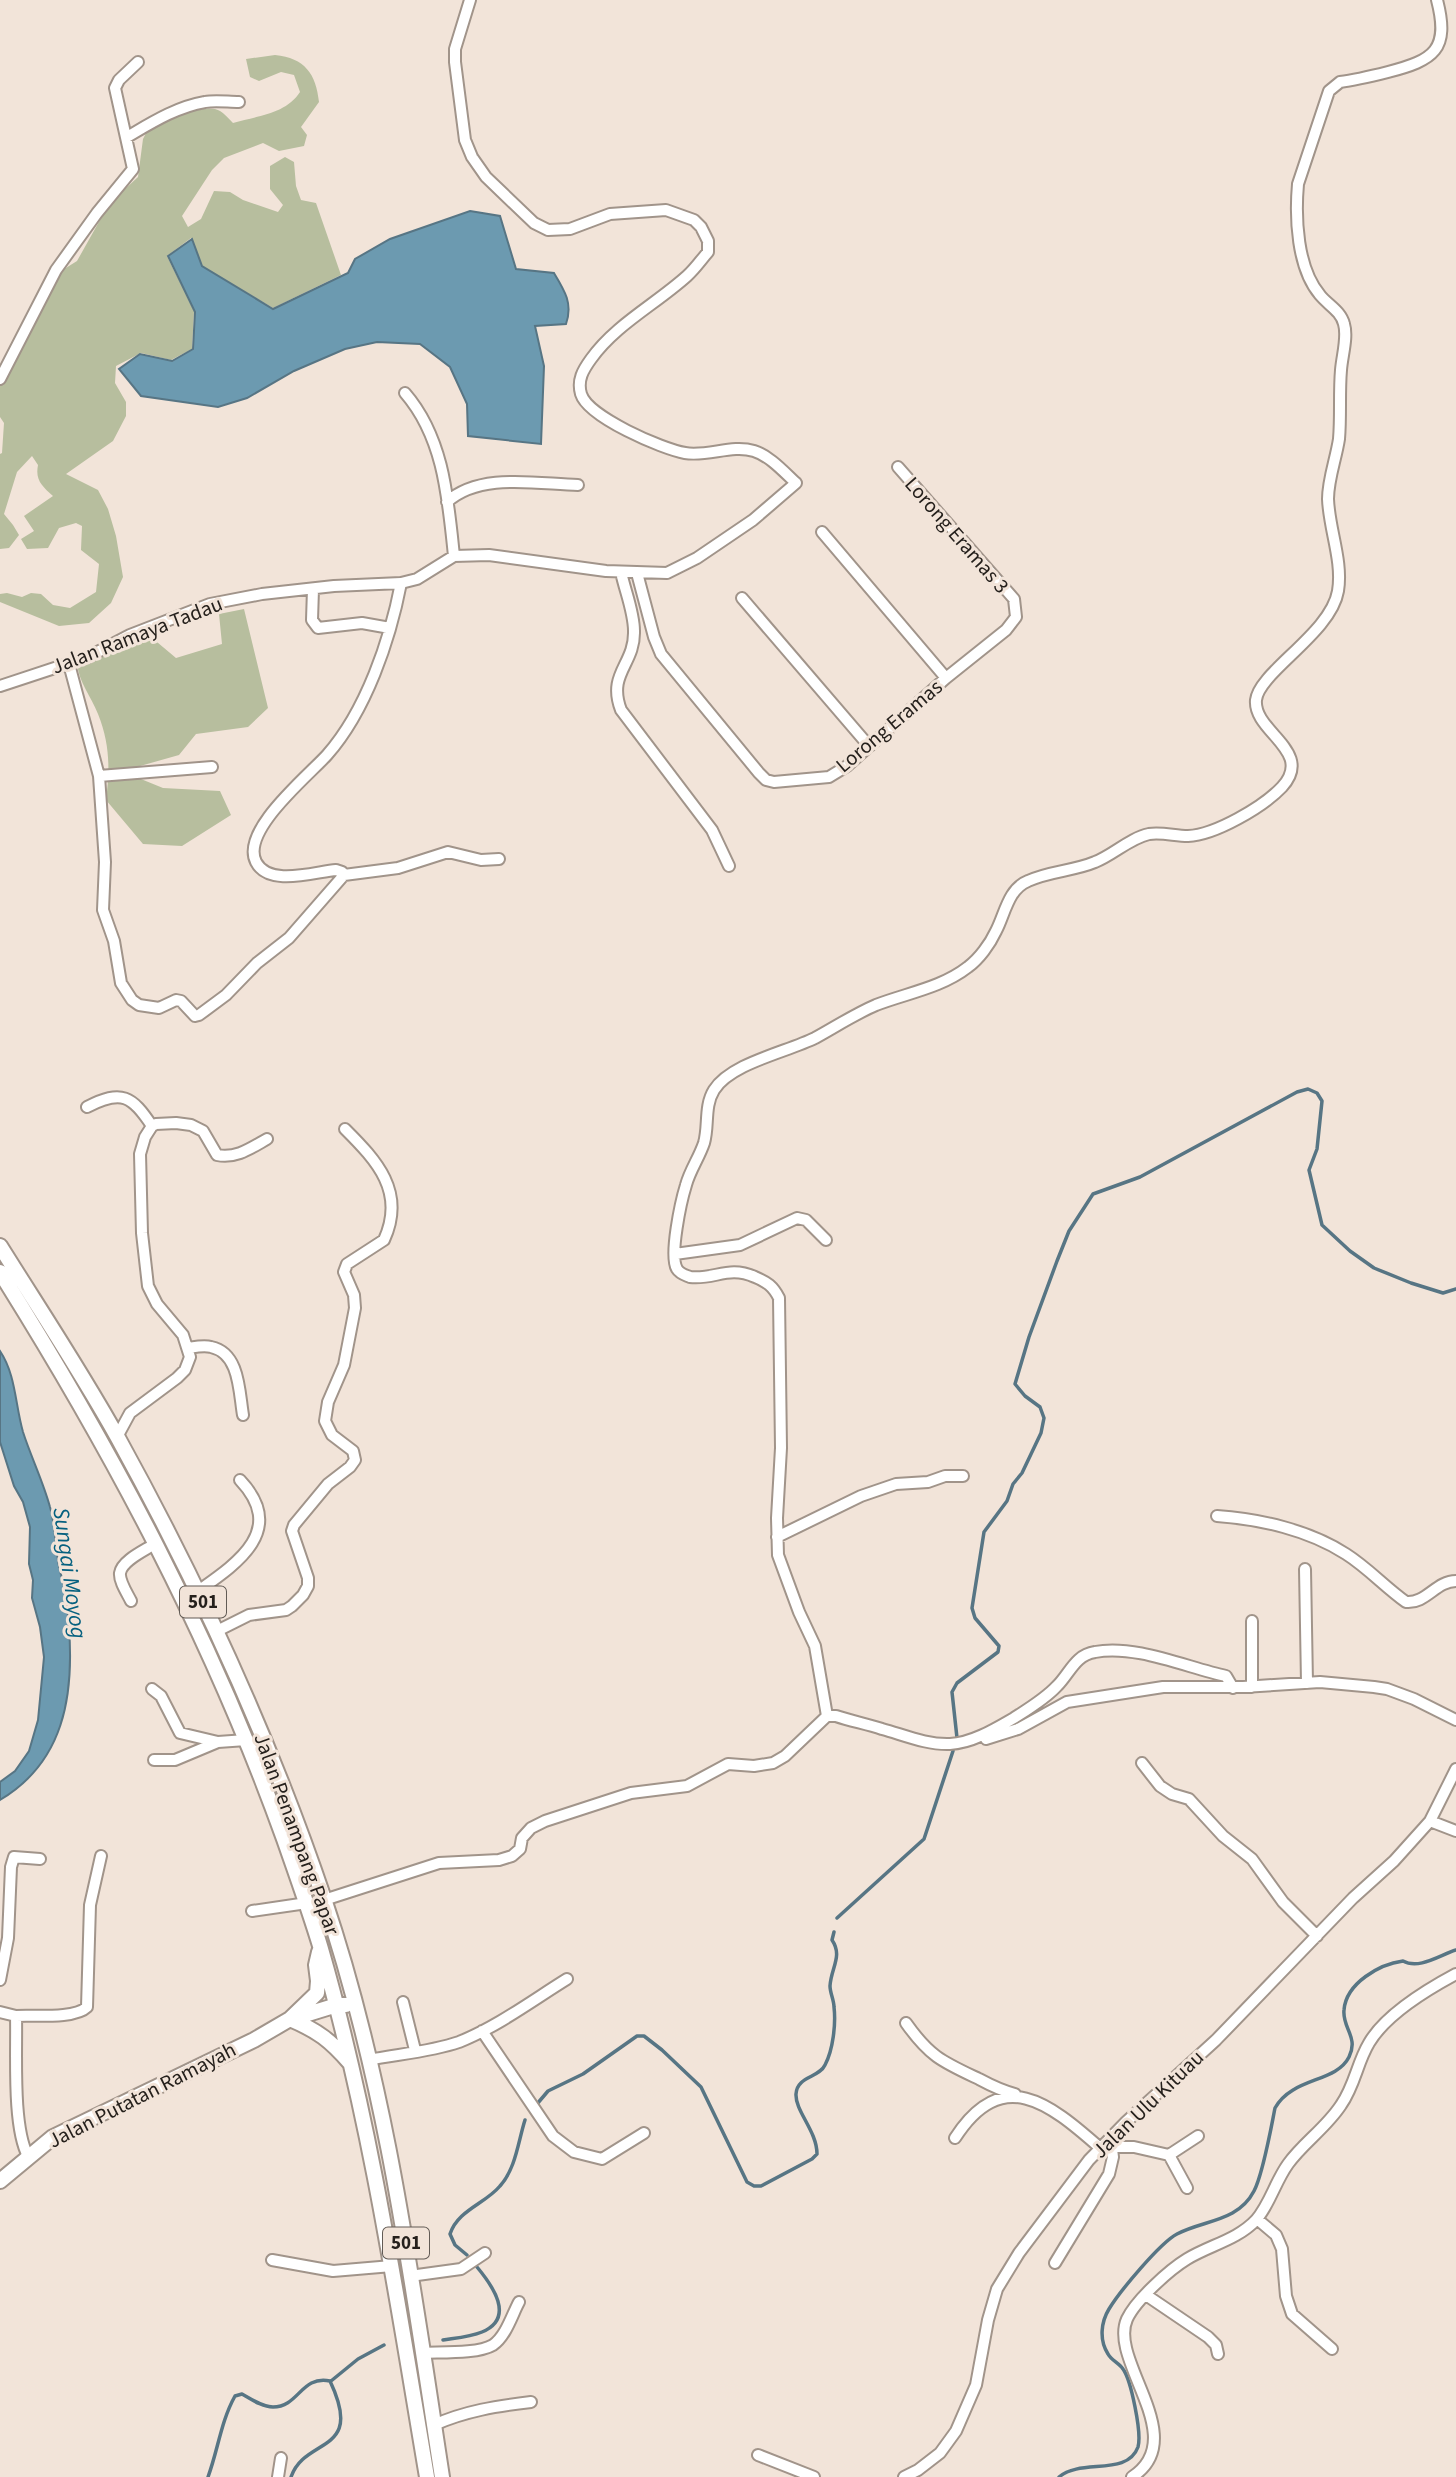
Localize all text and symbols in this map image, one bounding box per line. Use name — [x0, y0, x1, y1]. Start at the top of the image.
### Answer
street label: Lorong Eramas 3 — [898, 470, 1016, 600]
street label: Jalan Ramaya Tadau — [47, 589, 227, 681]
street label: Lorong Eramas — [829, 672, 949, 780]
water label: Sungai Moyog — [44, 1505, 96, 1641]
road number: 501 — [180, 1586, 226, 1618]
street label: Jalan Penampang Papar — [247, 1729, 348, 1940]
street label: Jalan Putatan Ramayah — [43, 2035, 241, 2155]
street label: Jalan Ulu Kituau — [1086, 2043, 1210, 2165]
road number: 501 — [383, 2228, 429, 2258]

